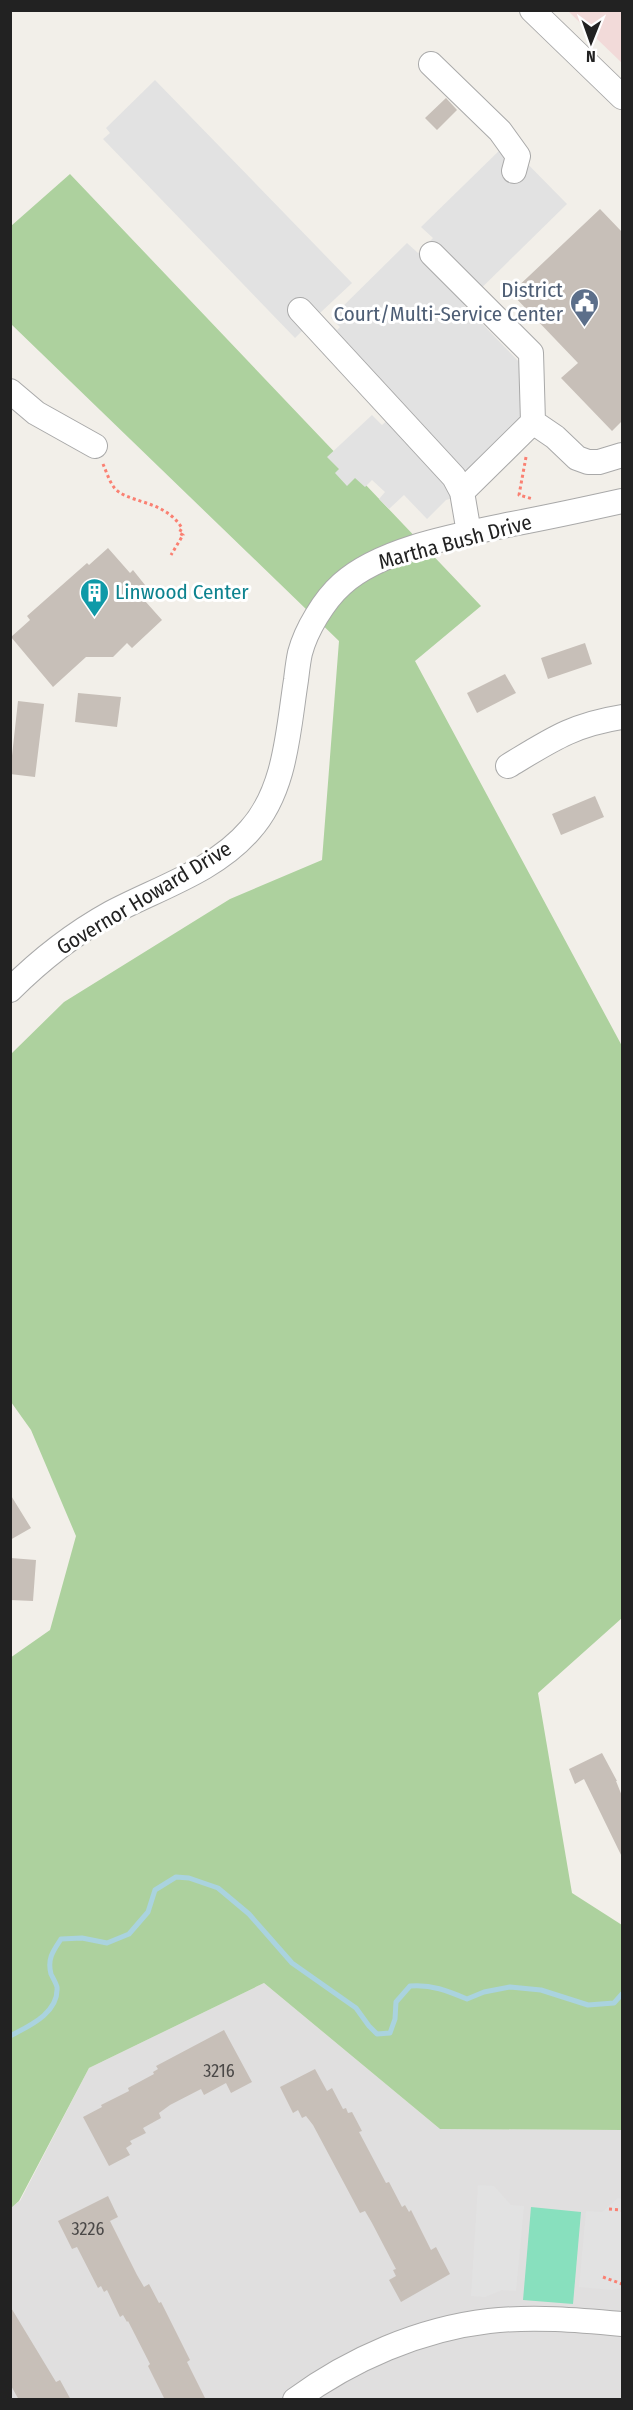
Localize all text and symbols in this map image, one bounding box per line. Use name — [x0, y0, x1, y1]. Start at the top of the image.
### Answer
north arrow — [561, 12, 621, 72]
text: N — [586, 47, 596, 66]
place label: District Court/Multi-Service Center — [334, 277, 564, 327]
public building icon: District Court/Multi-Service Center — [568, 286, 600, 328]
street label: Martha Bush Drive — [376, 509, 534, 575]
building icon: Linwood Center — [78, 576, 110, 618]
place label: Linwood Center — [115, 579, 249, 605]
street label: Governor Howard Drive — [52, 836, 236, 960]
house number: 3216 — [203, 2060, 235, 2082]
house number: 3226 — [72, 2218, 104, 2240]

